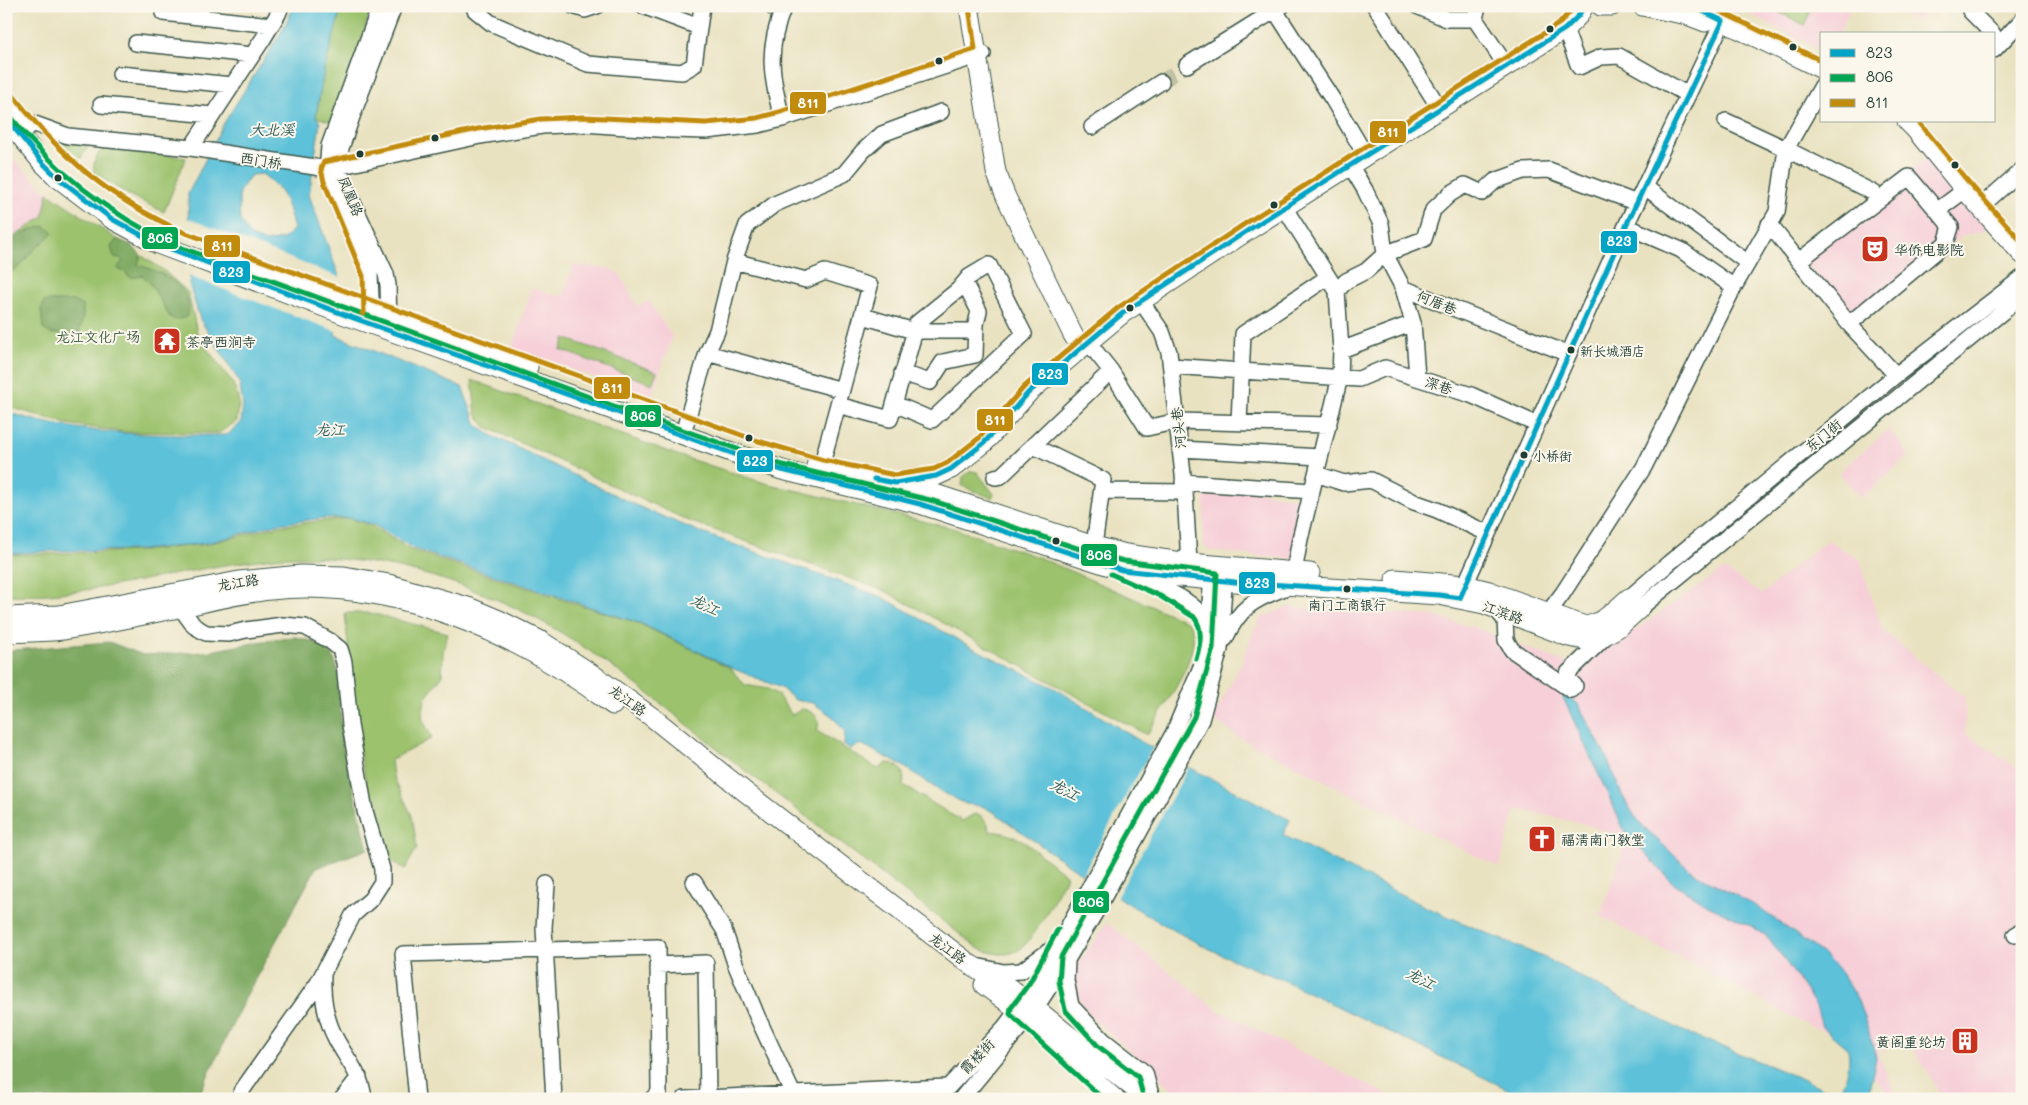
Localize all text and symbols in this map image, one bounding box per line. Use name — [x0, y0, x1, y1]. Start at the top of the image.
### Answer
unlabelled marker — [1545, 24, 1555, 34]
legend — [1820, 32, 1996, 122]
unlabelled marker — [1788, 42, 1798, 52]
text: 823 — [1866, 42, 1892, 62]
unlabelled marker — [934, 56, 944, 66]
text: 806 — [1866, 66, 1893, 86]
line badge: 811 — [789, 91, 827, 115]
text: 811 — [1866, 92, 1889, 112]
text: 811 — [797, 93, 819, 112]
water label: 大北溪 — [249, 119, 295, 139]
line badge: 811 — [1369, 120, 1407, 144]
text: 811 — [1377, 122, 1399, 141]
unlabelled marker — [430, 133, 440, 143]
street label: 西门桥 — [239, 147, 283, 173]
unlabelled marker — [355, 149, 365, 159]
unlabelled marker — [1950, 160, 1960, 170]
unlabelled marker — [53, 173, 63, 183]
street label: 凤凰路 — [334, 173, 368, 219]
unlabelled marker — [1269, 200, 1279, 210]
line badge: 806 — [141, 226, 179, 250]
text: 806 — [147, 228, 173, 247]
line badge: 823 — [1600, 230, 1638, 254]
text: 823 — [1607, 231, 1631, 250]
line badge: 811 — [203, 234, 241, 258]
theatre icon: 华侨电影院 — [1860, 234, 1890, 264]
text: 811 — [211, 236, 233, 255]
place label: 华侨电影院 — [1894, 240, 1964, 259]
line badge: 823 — [212, 260, 251, 284]
text: 823 — [219, 262, 243, 281]
street label: 何厝巷 — [1414, 285, 1461, 319]
unlabelled marker — [1125, 303, 1135, 313]
temple icon: 茶亭西涧寺 — [152, 326, 182, 356]
park label: 龙江文化广场 — [56, 327, 140, 346]
place label: 茶亭西涧寺 — [186, 332, 256, 351]
place label: 新长城酒店 — [1580, 342, 1645, 359]
marker: 新长城酒店 — [1566, 345, 1576, 355]
line badge: 823 — [1031, 362, 1069, 386]
text: 823 — [1038, 364, 1062, 383]
street label: 深巷 — [1423, 372, 1456, 399]
line badge: 811 — [593, 376, 631, 400]
text: 811 — [601, 378, 623, 397]
line badge: 806 — [624, 404, 662, 428]
street label: 河头巷 — [1166, 405, 1190, 450]
text: 806 — [630, 406, 656, 425]
line badge: 811 — [976, 408, 1014, 432]
text: 811 — [984, 410, 1006, 429]
street label: 东门街 — [1801, 414, 1845, 456]
water label: 龙江 — [315, 419, 346, 439]
unlabelled marker — [744, 433, 754, 443]
place label: 小桥街 — [1533, 447, 1572, 464]
line badge: 823 — [736, 449, 774, 473]
marker: 小桥街 — [1519, 450, 1529, 460]
text: 823 — [743, 451, 767, 470]
unlabelled marker — [1051, 536, 1061, 546]
line badge: 806 — [1080, 543, 1118, 567]
text: 806 — [1086, 545, 1112, 564]
street label: 龙江路 — [216, 569, 260, 595]
line badge: 823 — [1238, 571, 1276, 595]
text: 823 — [1245, 573, 1269, 592]
marker: 南门工商银行 — [1342, 584, 1352, 594]
water label: 龙江 — [687, 588, 724, 620]
place label: 南门工商银行 — [1308, 596, 1386, 613]
street label: 江滨路 — [1480, 596, 1526, 628]
street label: 龙江路 — [605, 680, 651, 720]
water label: 龙江 — [1047, 773, 1084, 805]
church icon: 福清南门教堂 — [1527, 824, 1557, 854]
place label: 福清南门教堂 — [1561, 830, 1645, 849]
line badge: 806 — [1072, 890, 1110, 914]
text: 806 — [1078, 892, 1104, 911]
street label: 龙江路 — [926, 928, 970, 968]
water label: 龙江 — [1403, 962, 1440, 994]
building icon: 黄阁重纶坊 — [1950, 1026, 1980, 1056]
place label: 黄阁重纶坊 — [1876, 1032, 1946, 1051]
street label: 霞楼街 — [956, 1034, 998, 1078]

